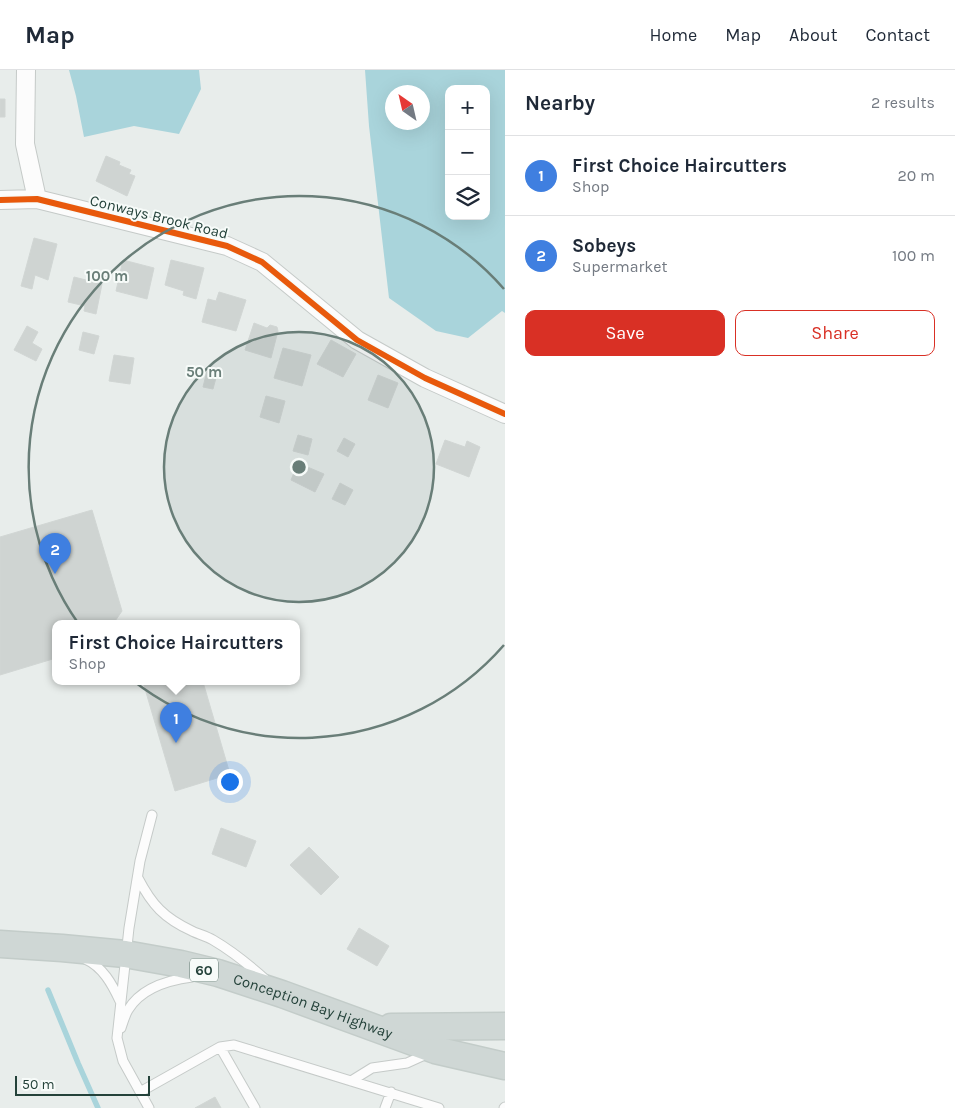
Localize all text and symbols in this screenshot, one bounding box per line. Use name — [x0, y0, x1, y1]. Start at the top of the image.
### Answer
text: Map — [25, 21, 75, 49]
text: Home — [649, 24, 697, 46]
text: Map — [725, 24, 761, 46]
text: About — [789, 24, 838, 46]
text: Contact — [866, 24, 930, 46]
north arrow — [385, 85, 430, 130]
map controls — [445, 85, 490, 220]
button: + — [445, 85, 490, 130]
text: Nearby — [525, 91, 595, 115]
text: 2 results — [871, 93, 935, 112]
button: − — [445, 130, 490, 175]
text: First Choice Haircutters — [572, 155, 787, 177]
text: 1 — [538, 166, 544, 185]
text: 20 m — [897, 166, 935, 185]
button: layers — [445, 175, 490, 220]
text: Shop — [572, 177, 609, 196]
street label: Conways Brook Road — [88, 191, 230, 243]
text: Sobeys — [572, 235, 636, 257]
text: 2 — [536, 246, 546, 265]
text: 100 m — [892, 246, 935, 265]
text: Supermarket — [572, 257, 668, 276]
text: 100 m — [86, 267, 128, 285]
button: Save — [525, 310, 725, 356]
button: Share — [735, 310, 935, 356]
text: 50 m — [186, 363, 222, 381]
centre of rings — [290, 458, 308, 476]
pin: 2 — [39, 533, 71, 574]
popup — [52, 620, 300, 685]
text: First Choice Haircutters — [69, 632, 283, 654]
text: Shop — [69, 654, 106, 673]
pin: 1 — [160, 702, 192, 743]
your location — [217, 769, 243, 795]
road number: 60 — [190, 958, 218, 982]
street label: Conception Bay Highway — [231, 970, 395, 1043]
scale bar — [15, 1073, 150, 1096]
text: 50 m — [22, 1076, 55, 1093]

